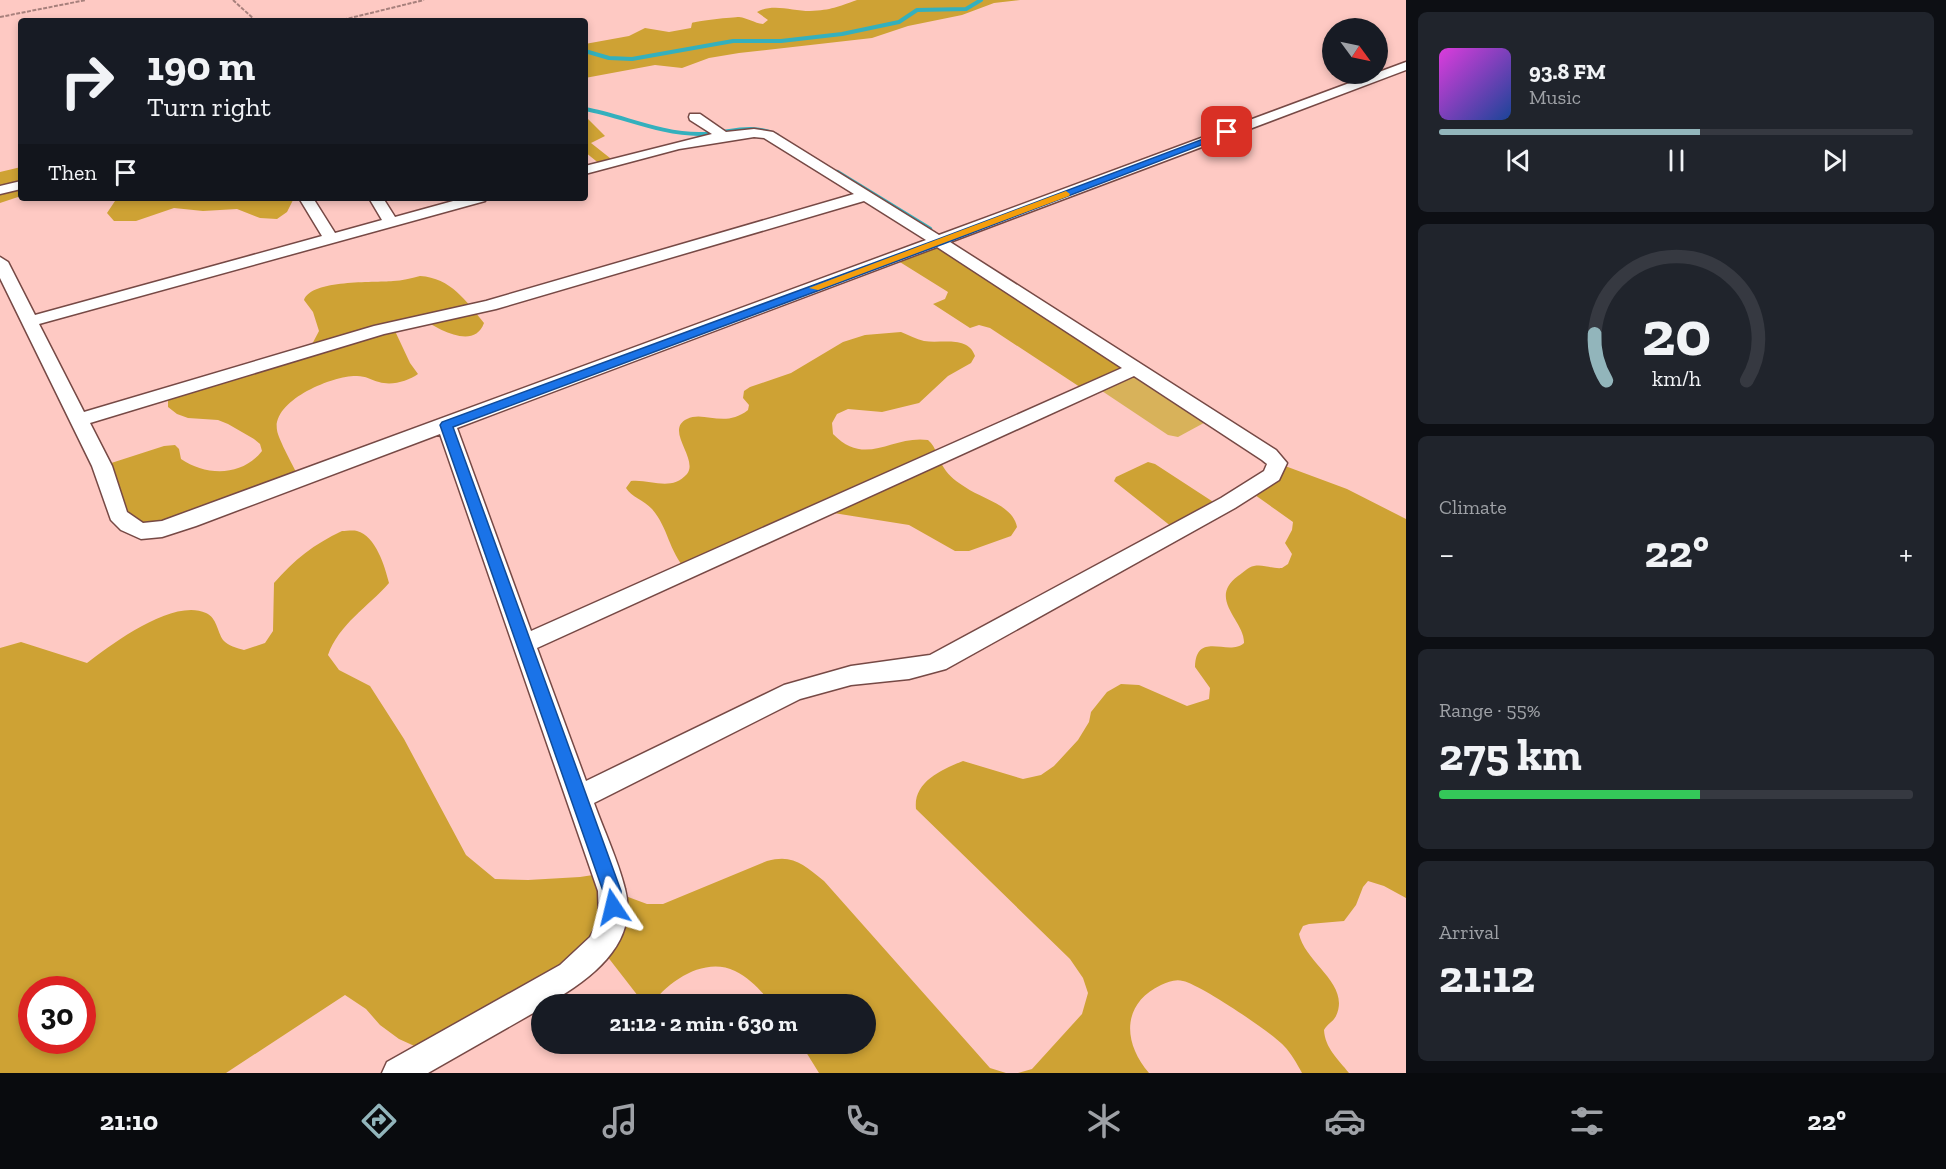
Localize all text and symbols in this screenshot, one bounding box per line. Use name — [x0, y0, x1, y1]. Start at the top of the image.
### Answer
north arrow — [1322, 18, 1388, 84]
map controls — [1322, 18, 1388, 84]
text: 190 m — [147, 40, 255, 91]
icon: right — [48, 42, 126, 120]
text: 93.8 FM — [1529, 58, 1606, 85]
text: Music — [1529, 85, 1581, 109]
text: Turn right — [147, 91, 271, 123]
pin — [1201, 106, 1252, 157]
icon: arrive — [1210, 115, 1243, 148]
icon: previous — [1502, 144, 1535, 177]
icon: pause — [1660, 144, 1693, 177]
icon: next — [1818, 144, 1851, 177]
icon: arrive — [109, 156, 142, 189]
text: Then — [48, 159, 97, 186]
text: 20 — [1641, 296, 1711, 371]
text: km/h — [1652, 367, 1700, 392]
text: Climate — [1439, 495, 1507, 519]
text: 22° — [1644, 525, 1709, 579]
text: − — [1439, 534, 1454, 573]
text: + — [1899, 534, 1913, 573]
text: Range · 55% — [1439, 698, 1541, 722]
text: 275 km — [1439, 728, 1582, 782]
position arrow — [581, 875, 645, 939]
text: Arrival — [1439, 920, 1499, 944]
text: 21:12 — [1439, 950, 1535, 1004]
speed limit sign: 30 — [18, 976, 96, 1054]
text: 21:12 · 2 min · 630 m — [610, 1010, 797, 1037]
icon: directions — [358, 1100, 400, 1142]
icon: music — [599, 1100, 641, 1142]
icon: phone — [841, 1100, 883, 1142]
icon: climate — [1083, 1100, 1125, 1142]
icon: car — [1324, 1100, 1366, 1142]
icon: filters — [1566, 1100, 1608, 1142]
text: 21:10 — [100, 1105, 158, 1137]
text: 22° — [1807, 1105, 1846, 1137]

